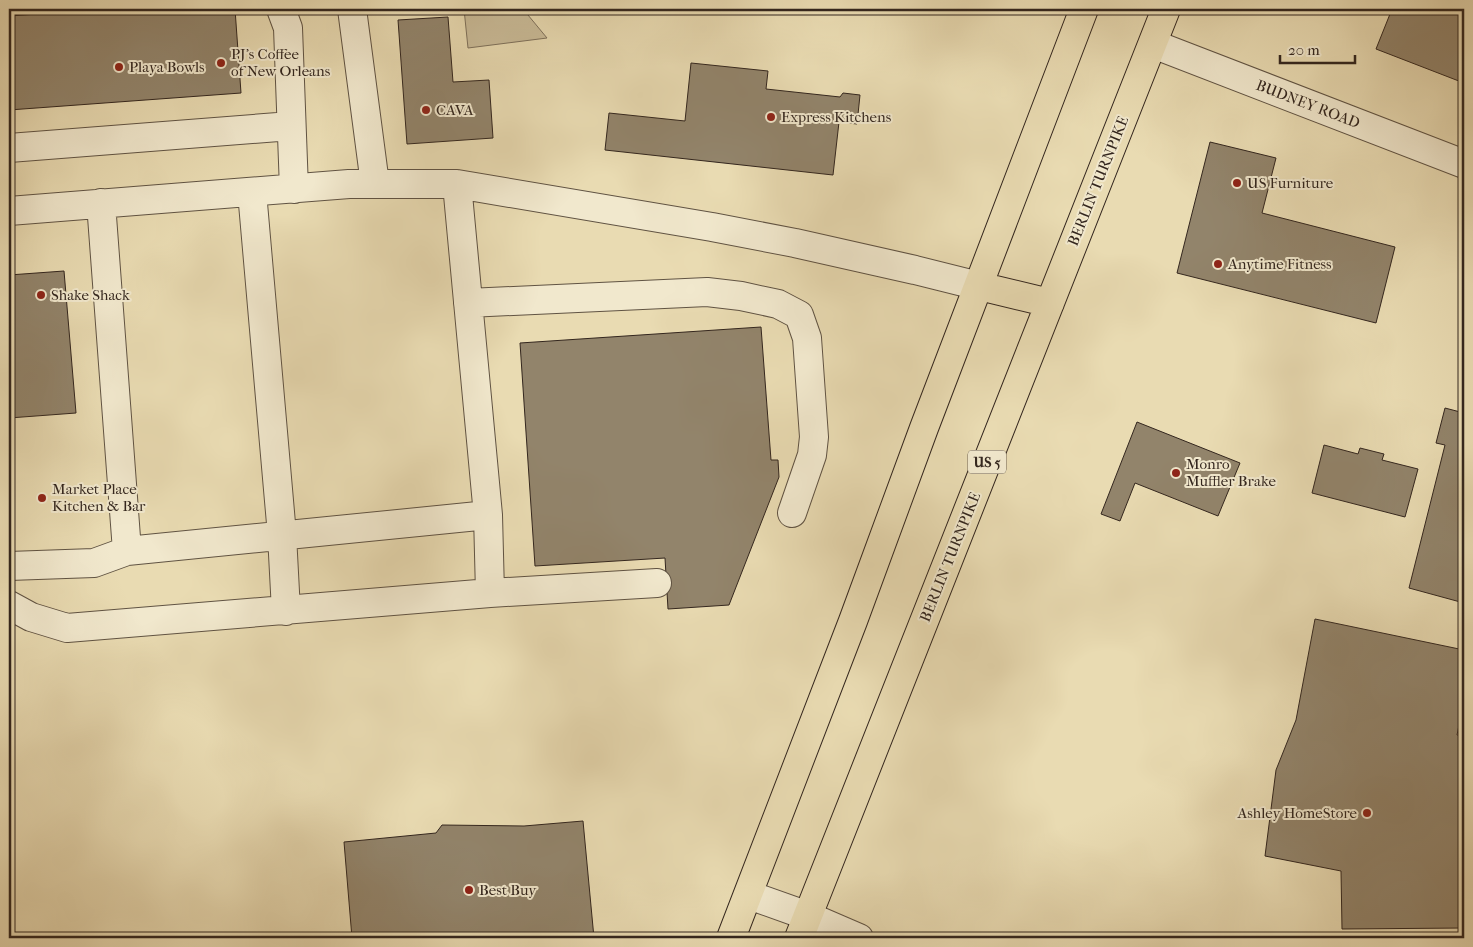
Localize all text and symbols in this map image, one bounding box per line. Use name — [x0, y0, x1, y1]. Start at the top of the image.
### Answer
scale bar — [1280, 32, 1356, 64]
text: 20 m — [1288, 41, 1320, 59]
place label: PJ's Coffee of New Orleans — [231, 45, 331, 80]
marker: PJ's Coffee of New Orleans — [215, 57, 227, 69]
place label: Playa Bowls — [129, 58, 205, 76]
marker: Playa Bowls — [113, 61, 125, 73]
street label: BUDNEY ROAD — [1254, 76, 1362, 132]
place label: CAVA — [436, 101, 474, 119]
marker: CAVA — [420, 104, 432, 116]
place label: Express Kitchens — [781, 108, 892, 126]
marker: Express Kitchens — [765, 111, 777, 123]
street label: BERLIN TURNPIKE — [1064, 114, 1132, 248]
place label: US Furniture — [1247, 174, 1334, 192]
marker: US Furniture — [1231, 177, 1243, 189]
place label: Anytime Fitness — [1227, 255, 1332, 273]
marker: Anytime Fitness — [1212, 258, 1224, 270]
place label: Shake Shack — [51, 286, 130, 304]
marker: Shake Shack — [35, 289, 47, 301]
road number: US 5 — [968, 451, 1006, 474]
place label: Monro Muffler Brake — [1186, 455, 1276, 490]
marker: Monro Muffler Brake — [1170, 467, 1182, 479]
place label: Market Place Kitchen & Bar — [52, 480, 146, 515]
street label: BERLIN TURNPIKE — [916, 490, 984, 624]
marker: Market Place Kitchen & Bar — [36, 492, 48, 504]
place label: Ashley HomeStore — [1237, 804, 1358, 822]
marker: Ashley HomeStore — [1361, 807, 1373, 819]
place label: Best Buy — [479, 881, 537, 899]
marker: Best Buy — [463, 884, 475, 896]

